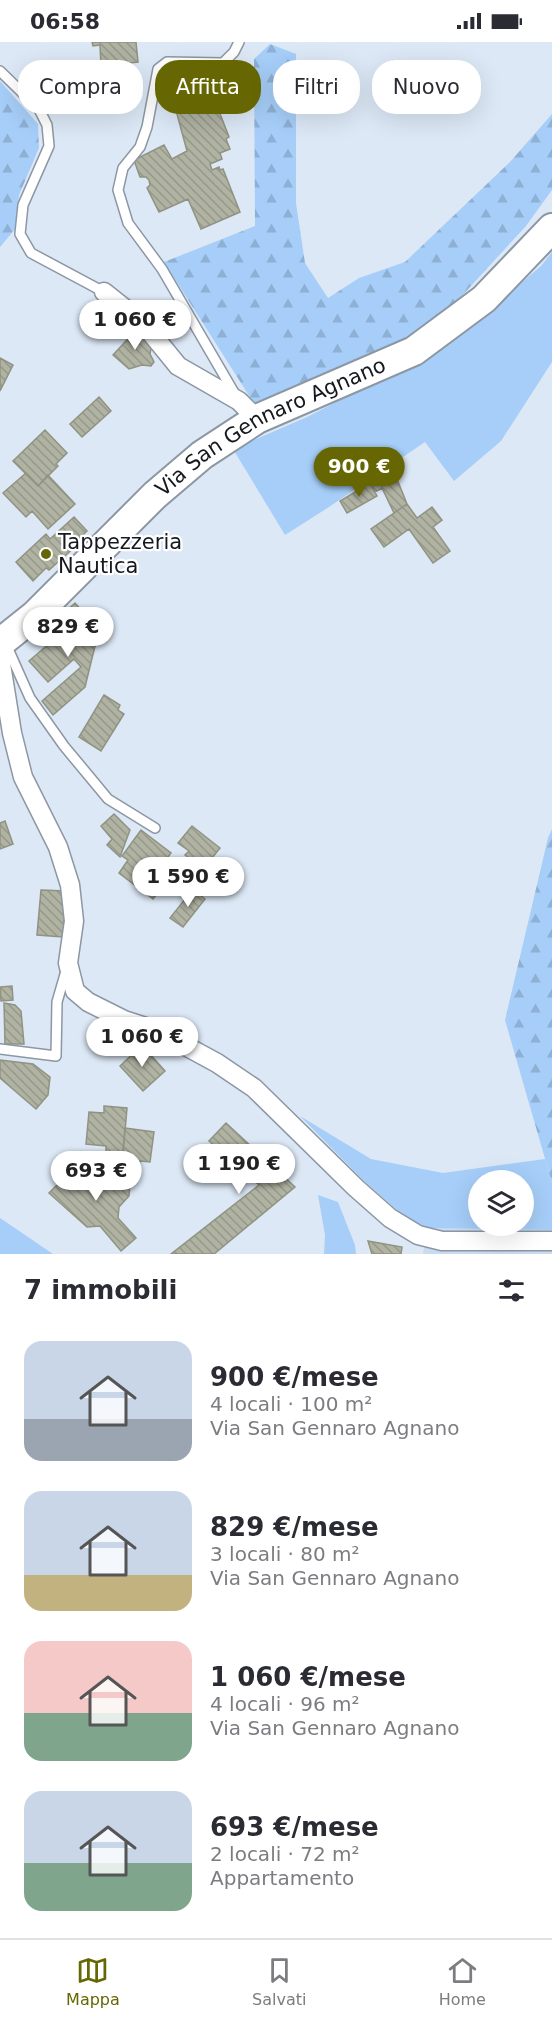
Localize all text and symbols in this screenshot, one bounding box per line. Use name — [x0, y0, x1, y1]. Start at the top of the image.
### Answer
text: 06:58 — [30, 9, 100, 34]
chip: Compra — [18, 60, 143, 114]
chip: Affitta — [155, 60, 261, 114]
chip: Filtri — [273, 60, 360, 114]
chip: Nuovo — [372, 60, 481, 114]
pin: 1 060 € — [80, 300, 190, 351]
text: 1 060 € — [93, 307, 177, 331]
street label: Via San Gennaro Agnano — [151, 353, 389, 501]
pin: 900 € — [317, 447, 401, 498]
text: 900 € — [328, 454, 390, 478]
place label: Tappezzeria Nautica — [57, 530, 182, 578]
marker: Tappezzeria Nautica — [39, 547, 53, 561]
pin: 829 € — [26, 607, 110, 658]
text: 829 € — [37, 614, 99, 638]
pin: 1 590 € — [133, 857, 243, 908]
text: 1 590 € — [146, 864, 230, 888]
pin: 1 060 € — [87, 1017, 197, 1068]
text: 1 060 € — [100, 1024, 184, 1048]
pin: 1 190 € — [184, 1144, 294, 1195]
pin: 693 € — [54, 1151, 138, 1202]
text: 1 190 € — [197, 1151, 281, 1175]
text: 693 € — [65, 1158, 127, 1182]
map controls — [468, 1170, 534, 1236]
button: layers — [468, 1170, 534, 1236]
icon: filters — [495, 1274, 528, 1307]
text: 7 immobili — [24, 1275, 177, 1305]
text: 900 €/mese — [210, 1362, 379, 1392]
icon: home — [72, 1365, 144, 1437]
text: 4 locali · 100 m² — [210, 1392, 372, 1416]
text: Via San Gennaro Agnano — [210, 1416, 459, 1440]
text: 829 €/mese — [210, 1512, 379, 1542]
icon: home — [72, 1515, 144, 1587]
text: 3 locali · 80 m² — [210, 1542, 360, 1566]
text: Via San Gennaro Agnano — [210, 1566, 459, 1590]
text: 1 060 €/mese — [210, 1662, 406, 1692]
icon: home — [72, 1665, 144, 1737]
text: 4 locali · 96 m² — [210, 1692, 360, 1716]
text: Via San Gennaro Agnano — [210, 1716, 459, 1740]
text: 693 €/mese — [210, 1812, 379, 1842]
icon: home — [72, 1815, 144, 1887]
text: 2 locali · 72 m² — [210, 1842, 360, 1866]
text: Appartamento — [210, 1866, 354, 1890]
tab: Mappa — [66, 1954, 120, 2009]
tab: Salvati — [252, 1954, 306, 2009]
tab: Home — [439, 1954, 486, 2009]

